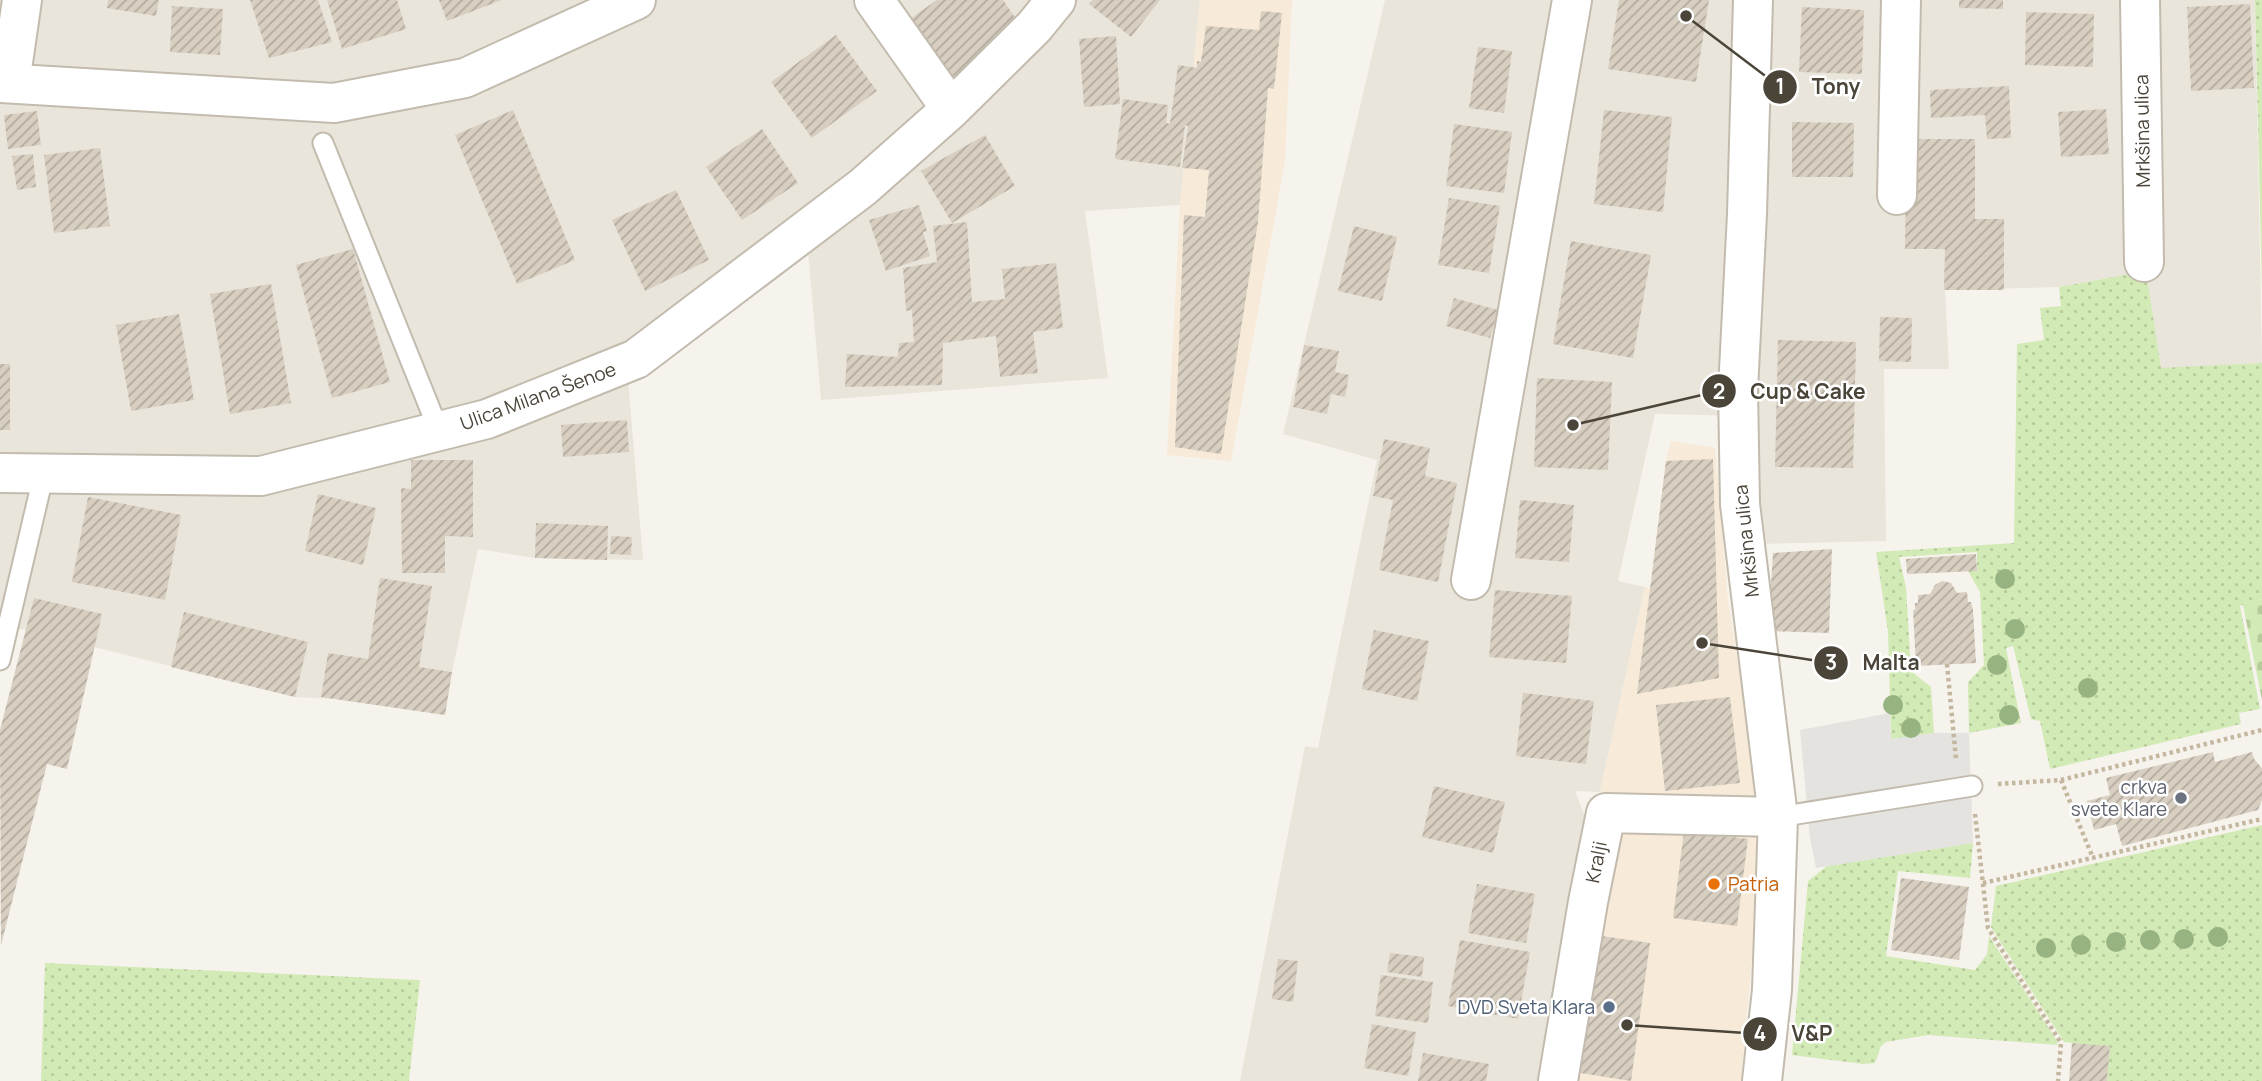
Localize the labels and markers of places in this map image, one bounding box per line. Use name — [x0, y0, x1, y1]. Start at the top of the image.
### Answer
callout: Tony — [1763, 66, 1874, 108]
callout: Cup & Cake — [1701, 370, 1880, 412]
callout: Malta — [1814, 642, 1934, 684]
place label: crkva svete Klare — [2071, 774, 2167, 822]
marker: crkva svete Klare — [2173, 790, 2189, 806]
place label: Patria — [1728, 871, 1779, 897]
marker: Patria — [1706, 876, 1722, 892]
place label: DVD Sveta Klara — [1457, 994, 1595, 1020]
marker: DVD Sveta Klara — [1601, 999, 1617, 1015]
callout: V&P — [1742, 1013, 1846, 1055]

